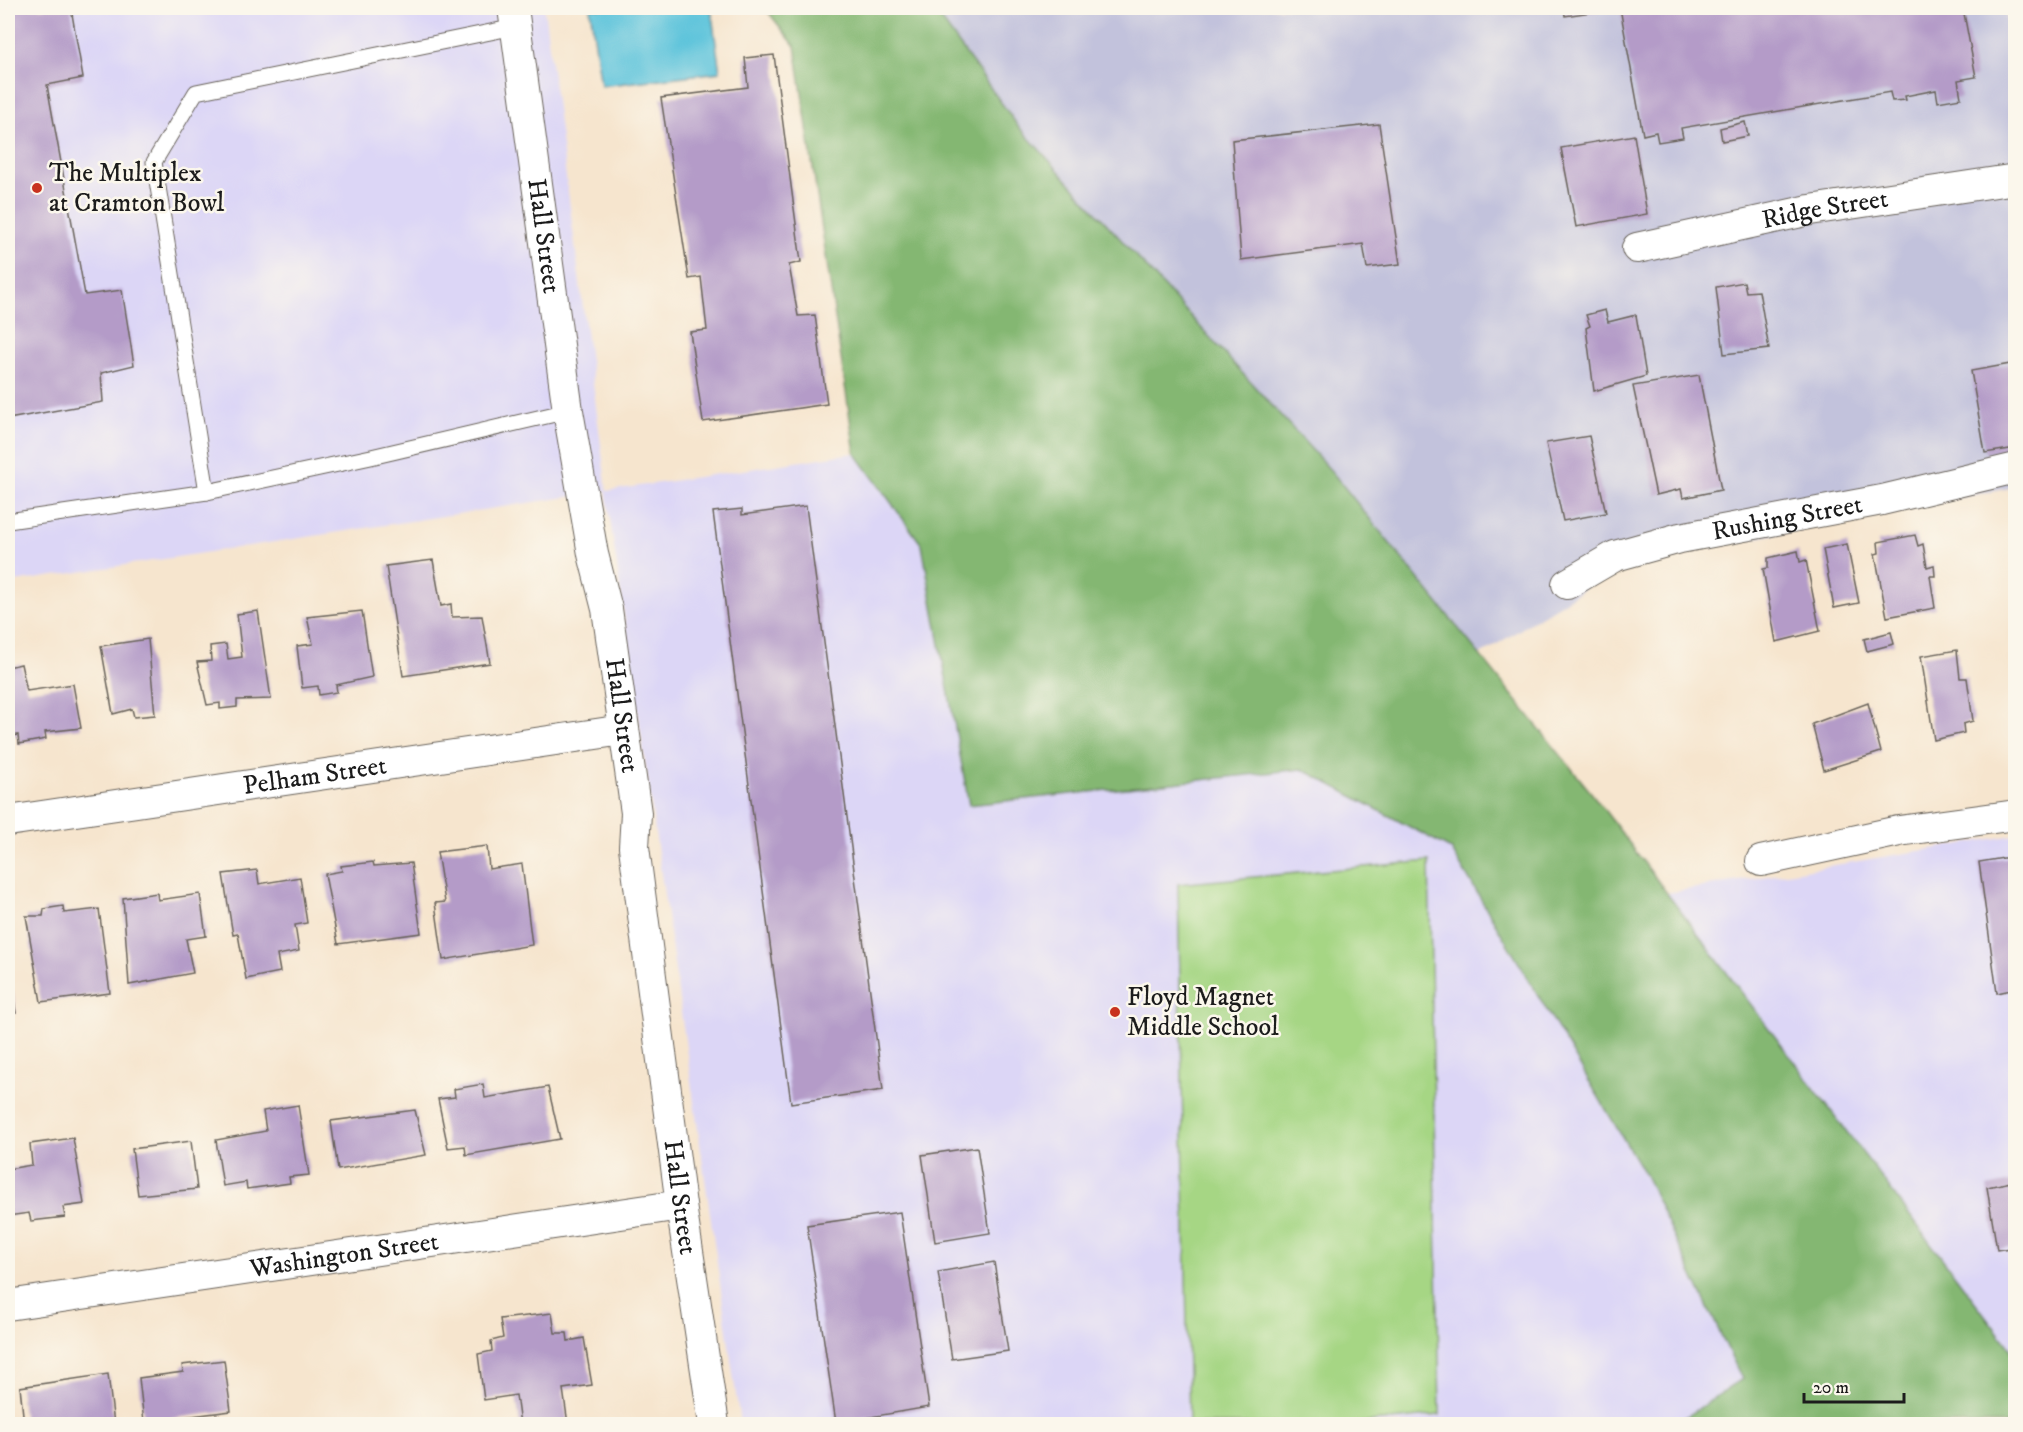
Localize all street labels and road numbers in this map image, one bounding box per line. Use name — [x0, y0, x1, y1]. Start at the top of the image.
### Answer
street label: Hall Street — [520, 176, 568, 295]
street label: Ridge Street — [1759, 182, 1890, 237]
street label: Rushing Street — [1709, 488, 1865, 548]
street label: Hall Street — [598, 656, 647, 775]
street label: Pelham Street — [241, 749, 389, 803]
street label: Hall Street — [656, 1138, 705, 1257]
street label: Washington Street — [247, 1225, 441, 1285]

